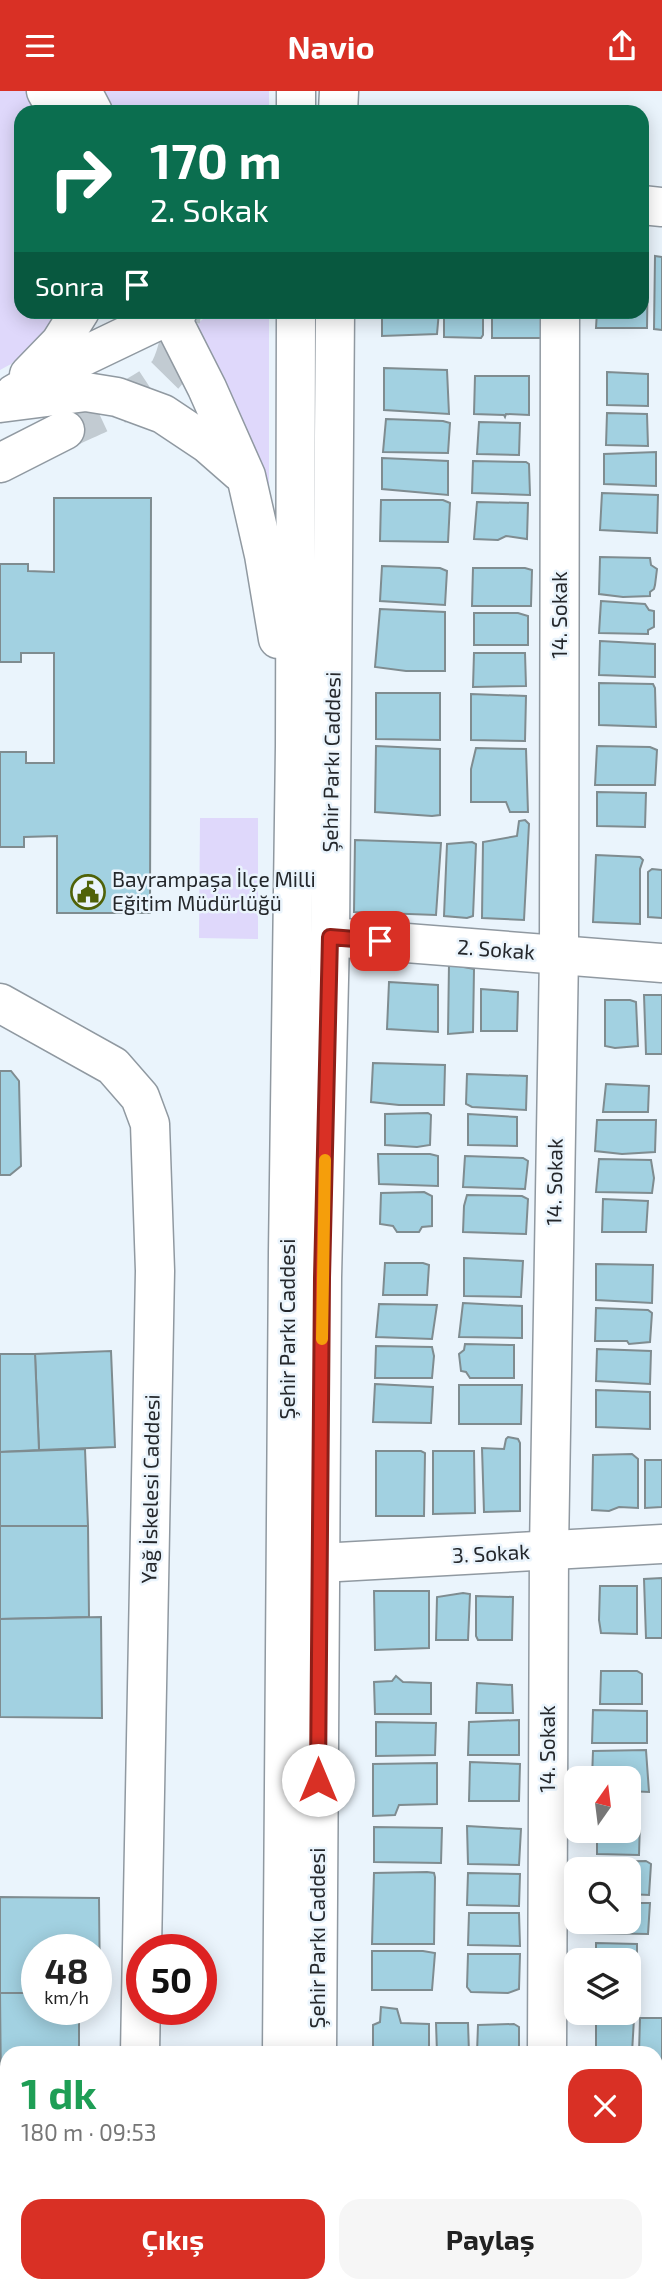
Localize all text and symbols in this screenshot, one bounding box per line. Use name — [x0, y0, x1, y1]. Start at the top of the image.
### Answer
icon: menu — [21, 27, 59, 65]
text: Navio — [287, 27, 375, 65]
icon: share — [603, 27, 641, 65]
text: 170 m — [150, 130, 282, 189]
icon: right — [35, 133, 126, 224]
text: 2. Sokak — [150, 190, 269, 228]
icon: arrive — [118, 266, 156, 304]
text: Sonra — [35, 270, 104, 301]
street label: 14. Sokak — [546, 571, 571, 659]
street label: Şehir Parkı Caddesi — [316, 671, 347, 853]
place label: Bayrampaşa İlçe Milli Eğitim Müdürlüğü — [112, 866, 316, 915]
public building icon: Bayrampaşa İlçe Milli Eğitim Müdürlüğü — [69, 873, 107, 911]
pin — [350, 911, 410, 971]
icon: arrive — [361, 922, 399, 960]
street label: 2. Sokak — [456, 933, 536, 964]
street label: 14. Sokak — [540, 1138, 567, 1226]
street label: Şehir Parkı Caddesi — [274, 1239, 301, 1419]
street label: Yağ İskelesi Caddesi — [135, 1394, 164, 1584]
street label: 3. Sokak — [451, 1538, 531, 1567]
street label: 14. Sokak — [534, 1705, 559, 1793]
position arrow — [281, 1743, 355, 1817]
north arrow — [564, 1766, 640, 1843]
map controls — [564, 1766, 641, 2025]
street label: Şehir Parkı Caddesi — [304, 1848, 331, 2028]
button: search — [564, 1857, 641, 1934]
speed limit sign: 50 — [126, 1934, 217, 2025]
button: layers — [564, 1948, 641, 2025]
text: 48 — [44, 1949, 89, 1991]
text: km/h — [44, 1986, 89, 2008]
text: 1 dk — [21, 2067, 97, 2117]
button: close — [568, 2069, 642, 2143]
text: 180 m · 09:53 — [21, 2118, 157, 2146]
button: Çıkış — [21, 2199, 325, 2279]
button: Paylaş — [339, 2199, 642, 2279]

